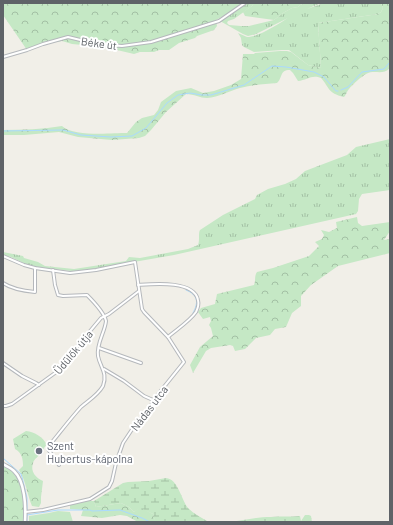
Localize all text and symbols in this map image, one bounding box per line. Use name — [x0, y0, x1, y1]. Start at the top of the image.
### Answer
street label: Béke út — [80, 34, 118, 52]
street label: Üdülők útja — [50, 327, 95, 377]
street label: Nádas utca — [128, 383, 170, 433]
place label: Szent Hubertus-kápolna — [47, 439, 133, 465]
marker: Szent Hubertus-kápolna — [34, 446, 44, 456]

